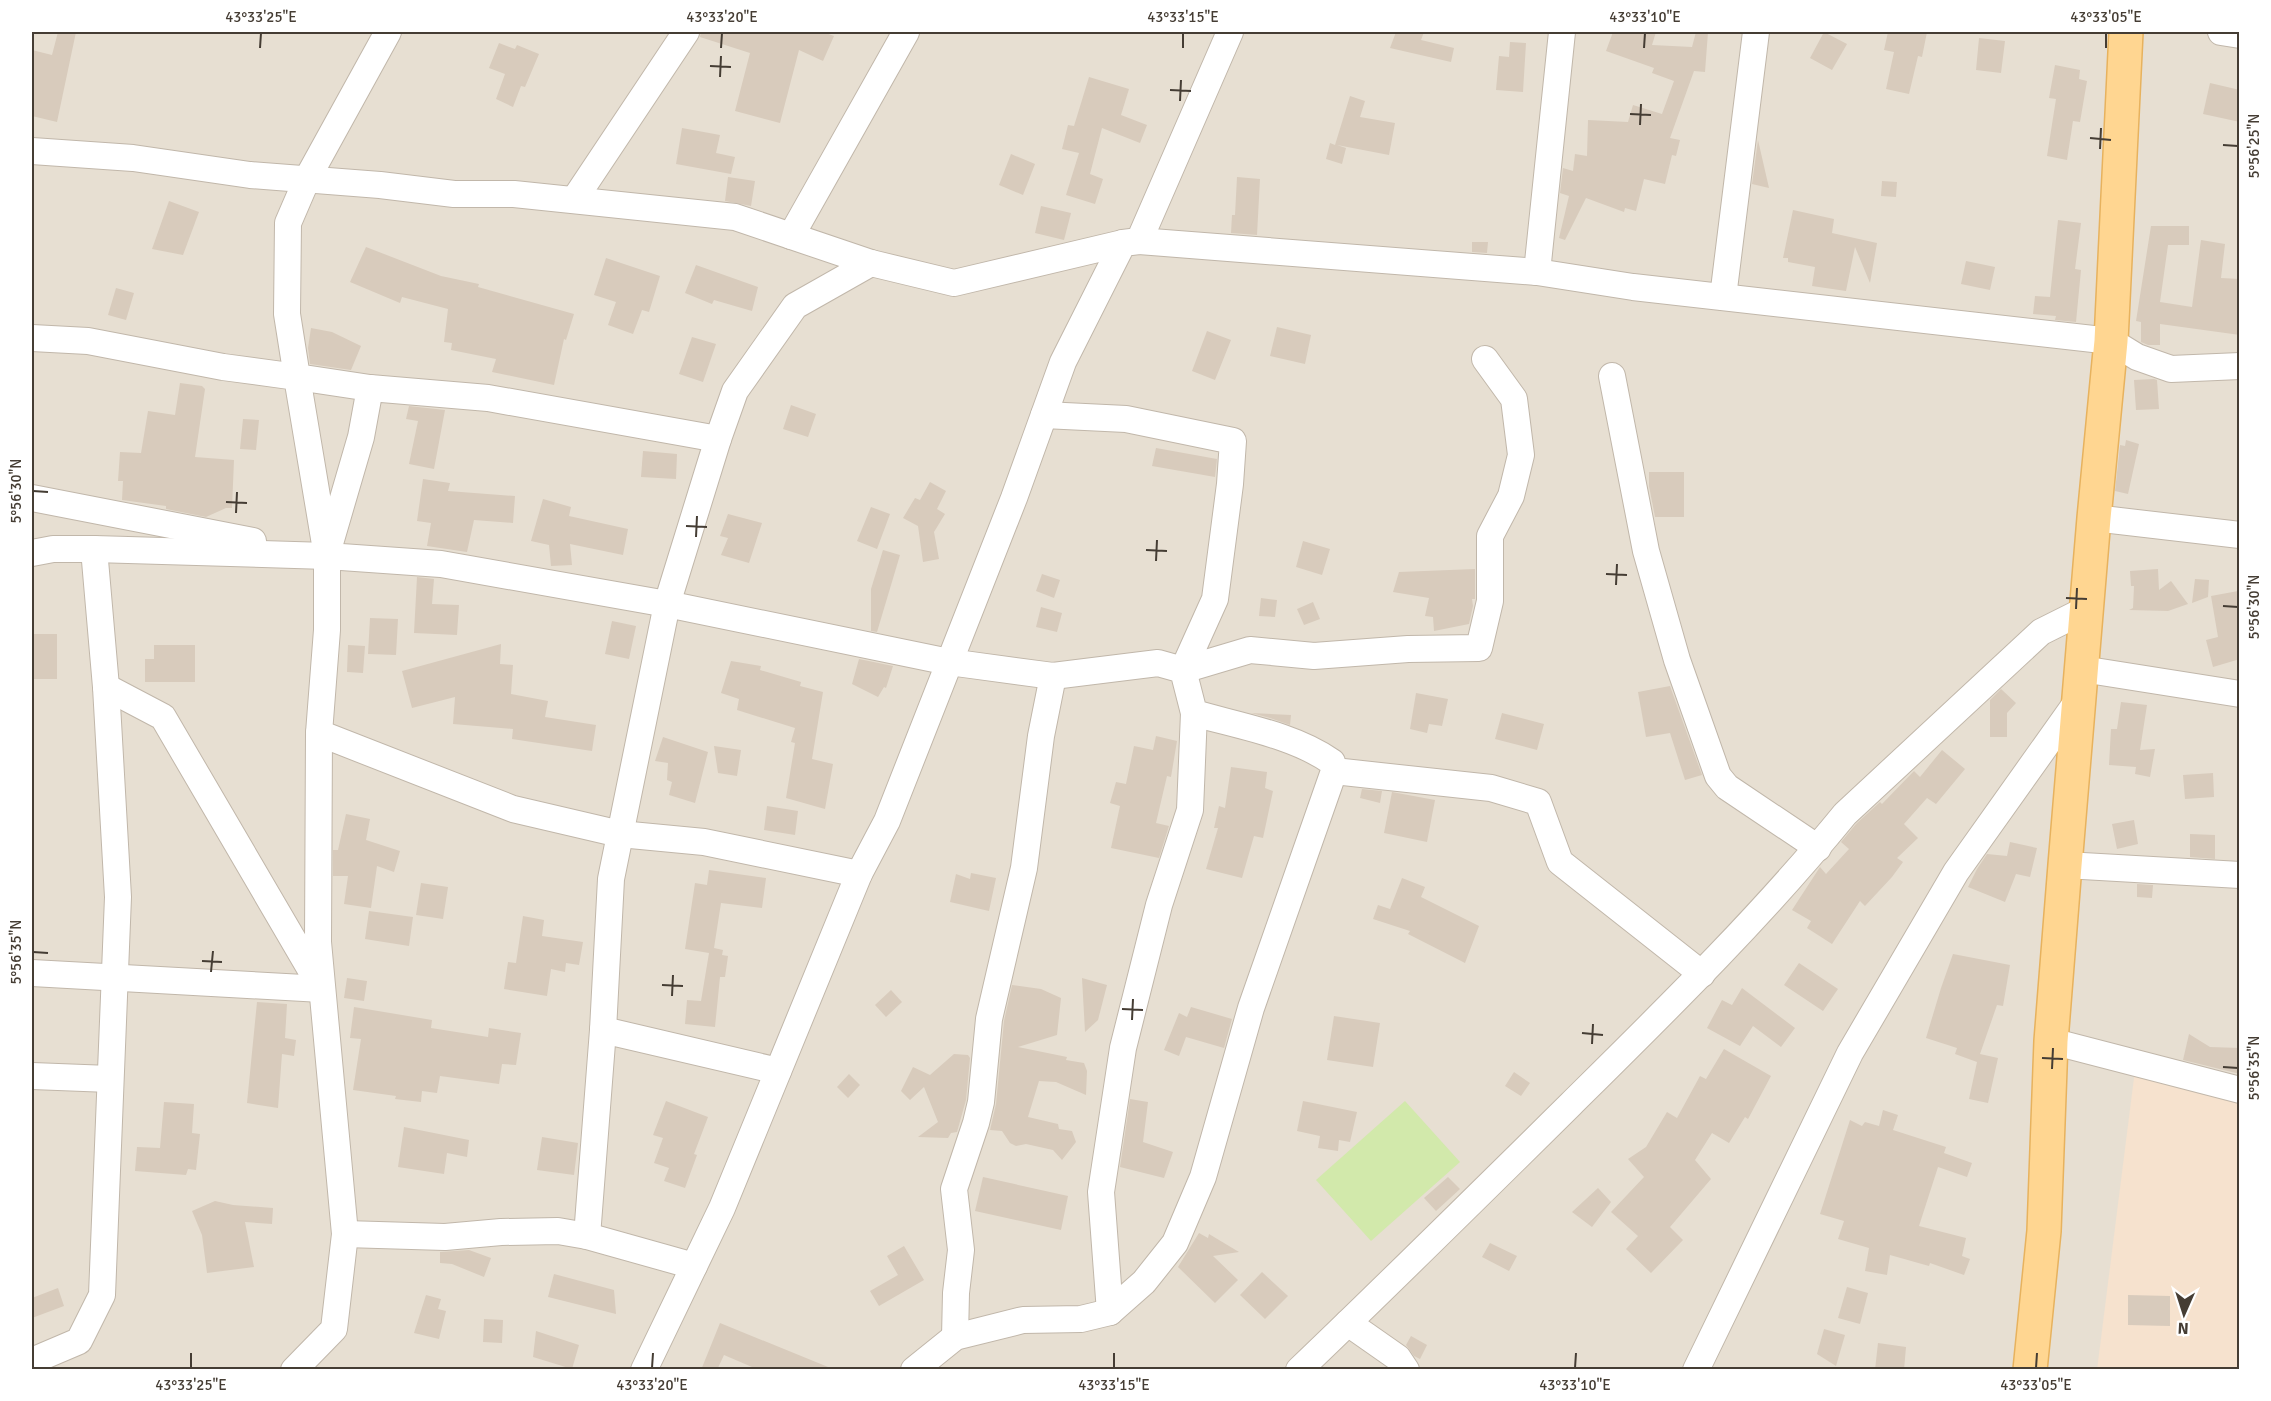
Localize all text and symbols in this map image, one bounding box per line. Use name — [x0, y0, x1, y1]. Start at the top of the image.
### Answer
text: 43°33'25"E — [225, 8, 297, 26]
text: 43°33'20"E — [686, 8, 758, 26]
text: 43°33'15"E — [1147, 8, 1219, 26]
text: 43°33'10"E — [1609, 8, 1681, 26]
text: 43°33'05"E — [2070, 8, 2142, 26]
text: 5°56'25"N — [2245, 113, 2263, 179]
text: 5°56'30"N — [7, 458, 25, 524]
text: 5°56'30"N — [2245, 574, 2263, 640]
text: 5°56'35"N — [7, 919, 25, 985]
text: 5°56'35"N — [2245, 1035, 2263, 1101]
north arrow — [2154, 1284, 2214, 1344]
text: N — [2177, 1318, 2189, 1338]
text: 43°33'25"E — [155, 1376, 227, 1394]
text: 43°33'20"E — [616, 1376, 688, 1394]
text: 43°33'15"E — [1078, 1376, 1150, 1394]
text: 43°33'10"E — [1539, 1376, 1611, 1394]
text: 43°33'05"E — [2000, 1376, 2072, 1394]

